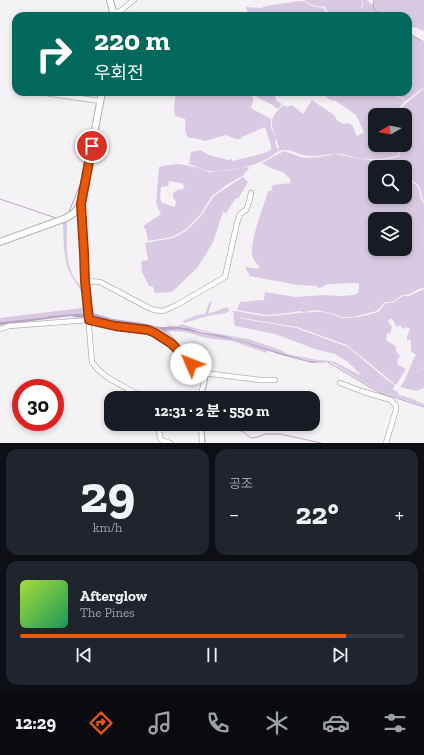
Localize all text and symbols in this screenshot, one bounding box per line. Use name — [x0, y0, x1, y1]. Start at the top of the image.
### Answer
text: 220 m — [94, 24, 170, 57]
icon: right — [28, 28, 80, 80]
text: 우회전 — [94, 62, 144, 84]
north arrow — [368, 108, 412, 152]
map controls — [368, 108, 412, 256]
pin — [75, 129, 109, 163]
icon: arrive — [81, 135, 103, 157]
button: search — [368, 160, 412, 204]
button: layers — [368, 212, 412, 256]
position arrow — [170, 343, 212, 385]
speed limit sign: 30 — [12, 379, 64, 431]
text: 12:31 · 2 분 · 550 m — [155, 402, 269, 420]
text: 29 — [80, 463, 135, 525]
text: 공조 — [229, 476, 253, 491]
text: 22° — [295, 496, 339, 532]
text: − — [229, 501, 239, 528]
text: + — [395, 501, 404, 528]
text: km/h — [93, 520, 122, 535]
text: Afterglow — [80, 587, 147, 605]
text: The Pines — [80, 605, 135, 620]
icon: previous — [73, 644, 95, 666]
icon: pause — [201, 644, 223, 666]
icon: next — [329, 644, 351, 666]
icon: directions — [87, 709, 115, 737]
icon: music — [146, 709, 174, 737]
icon: phone — [204, 709, 232, 737]
icon: climate — [263, 709, 291, 737]
icon: car — [322, 709, 350, 737]
icon: filters — [381, 709, 409, 737]
text: 12:29 — [15, 712, 56, 734]

